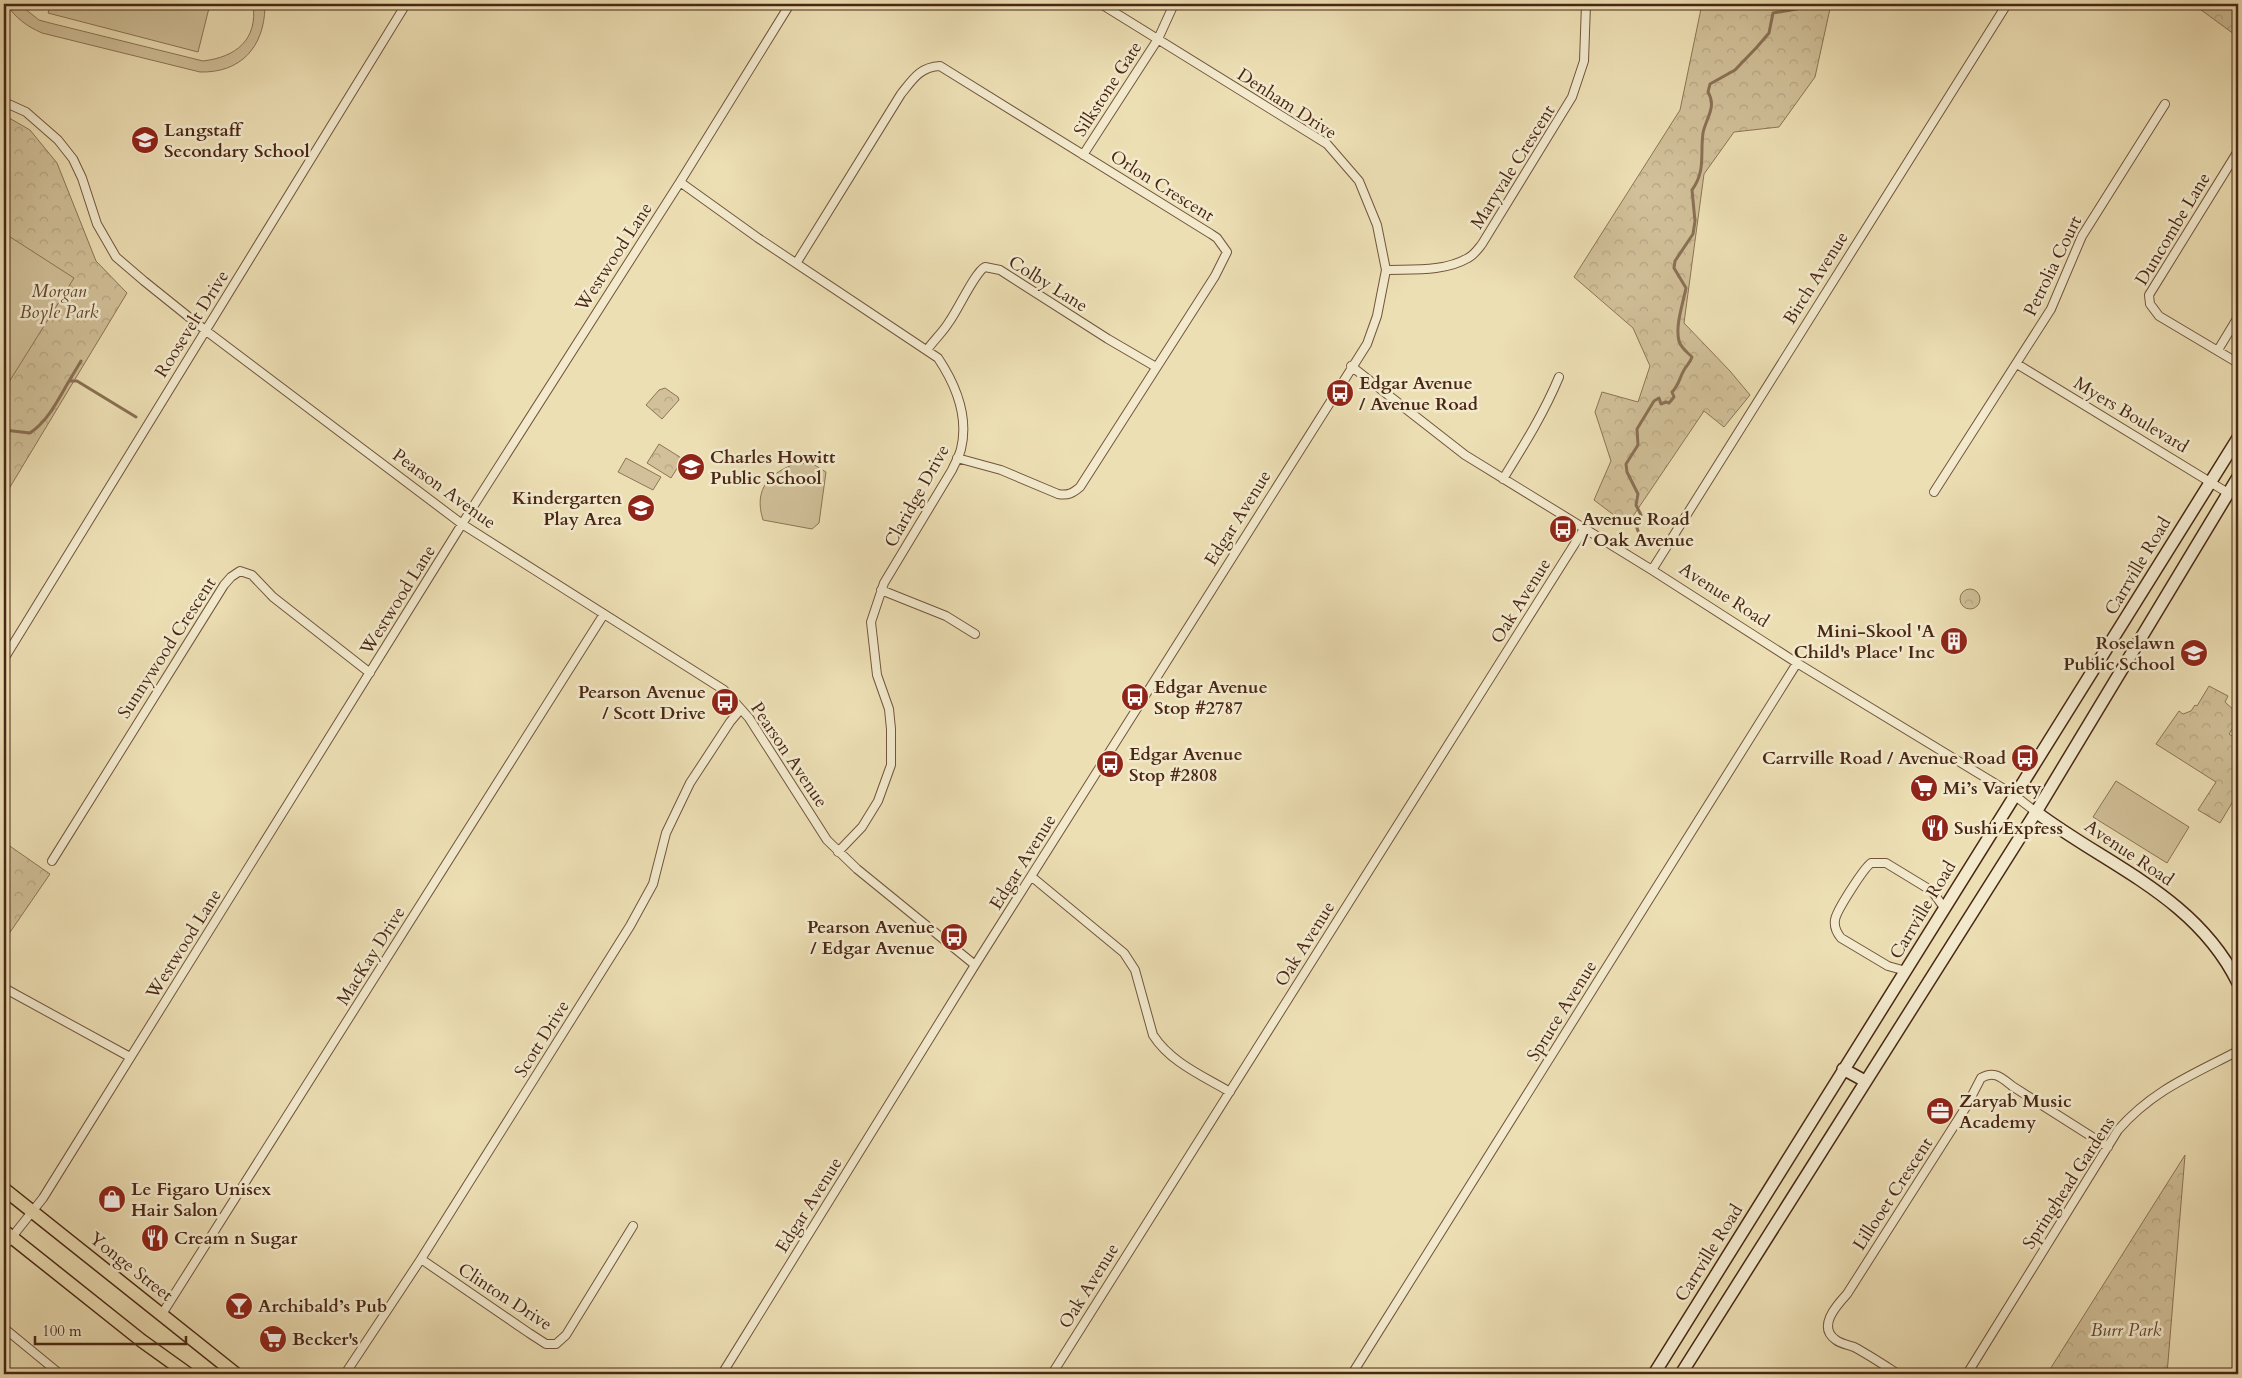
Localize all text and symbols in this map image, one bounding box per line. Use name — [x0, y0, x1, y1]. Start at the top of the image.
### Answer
street label: Silkstone Gate — [1068, 37, 1148, 141]
street label: Denham Drive — [1232, 62, 1342, 146]
street label: Maryvale Crescent — [1465, 100, 1561, 234]
place label: Langstaff Secondary School — [164, 118, 310, 164]
school or university icon: Langstaff Secondary School — [130, 125, 160, 155]
street label: Orlon Crescent — [1105, 144, 1219, 228]
street label: Duncombe Lane — [2129, 168, 2217, 290]
street label: Westwood Lane — [569, 198, 659, 317]
street label: Petrolia Court — [2018, 211, 2088, 320]
street label: Birch Avenue — [1778, 227, 1854, 329]
street label: Colby Lane — [1004, 250, 1092, 318]
street label: Roosevelt Drive — [149, 266, 235, 382]
park label: Morgan Boyle Park — [19, 279, 99, 325]
place label: Edgar Avenue / Avenue Road — [1359, 371, 1479, 417]
street label: Myers Boulevard — [2069, 371, 2193, 459]
bus stop icon: Edgar Avenue / Avenue Road — [1325, 378, 1355, 408]
street label: Claridge Drive — [878, 440, 956, 552]
street label: Pearson Avenue — [387, 443, 501, 535]
place label: Charles Howitt Public School — [710, 445, 836, 491]
school or university icon: Charles Howitt Public School — [676, 452, 706, 482]
street label: Edgar Avenue — [1199, 465, 1277, 571]
place label: Kindergarten Play Area — [512, 486, 622, 532]
school or university icon: Kindergarten Play Area — [626, 493, 656, 523]
place label: Avenue Road / Oak Avenue — [1582, 507, 1694, 553]
street label: Carrville Road — [2099, 512, 2177, 620]
bus stop icon: Avenue Road / Oak Avenue — [1548, 514, 1578, 544]
street label: Westwood Lane — [354, 540, 442, 661]
street label: Oak Avenue — [1485, 554, 1557, 648]
street label: Avenue Road — [1674, 557, 1774, 634]
street label: Sunnywood Crescent — [112, 572, 222, 724]
place label: Mini-Skool 'A Child's Place' Inc — [1794, 619, 1935, 665]
building icon: Mini-Skool 'A Child's Place' Inc — [1939, 626, 1969, 656]
place label: Roselawn Public School — [2063, 631, 2175, 677]
school or university icon: Roselawn Public School — [2179, 638, 2209, 668]
place label: Edgar Avenue Stop #2787 — [1154, 675, 1268, 721]
place label: Pearson Avenue / Scott Drive — [578, 680, 706, 726]
bus stop icon: Edgar Avenue Stop #2787 — [1120, 682, 1150, 712]
bus stop icon: Pearson Avenue / Scott Drive — [710, 687, 740, 717]
street label: Pearson Avenue — [744, 697, 834, 813]
place label: Edgar Avenue Stop #2808 — [1129, 742, 1243, 788]
bus stop icon: Carrville Road / Avenue Road — [2010, 743, 2040, 773]
place label: Carrville Road / Avenue Road — [1762, 746, 2007, 771]
bus stop icon: Edgar Avenue Stop #2808 — [1095, 749, 1125, 779]
supermarket icon: Mi’s Variety — [1909, 773, 1939, 803]
place label: Mi’s Variety — [1943, 776, 2042, 801]
street label: Edgar Avenue — [984, 809, 1062, 915]
restaurant icon: Sushi Express — [1920, 813, 1950, 843]
street label: Avenue Road — [2079, 814, 2179, 892]
place label: Sushi Express — [1954, 816, 2063, 841]
street label: Carrville Road — [1884, 856, 1962, 964]
street label: Westwood Lane — [140, 884, 228, 1005]
street label: Oak Avenue — [1269, 897, 1341, 991]
street label: MacKay Drive — [331, 902, 411, 1010]
place label: Pearson Avenue / Edgar Avenue — [807, 915, 935, 961]
bus stop icon: Pearson Avenue / Edgar Avenue — [939, 922, 969, 952]
street label: Spruce Avenue — [1521, 956, 1603, 1066]
street label: Scott Drive — [508, 996, 576, 1082]
place label: Zaryab Music Academy — [1959, 1089, 2072, 1135]
office icon: Zaryab Music Academy — [1925, 1096, 1955, 1126]
street label: Springhead Gardens — [2017, 1112, 2121, 1254]
street label: Lillooet Crescent — [1847, 1132, 1939, 1255]
street label: Edgar Avenue — [770, 1152, 848, 1258]
place label: Le Figaro Unisex Hair Salon — [131, 1177, 272, 1223]
shop icon: Le Figaro Unisex Hair Salon — [97, 1184, 127, 1214]
street label: Carrville Road — [1669, 1199, 1749, 1307]
restaurant icon: Cream n Sugar — [140, 1223, 170, 1253]
street label: Yonge Street — [84, 1226, 178, 1308]
place label: Cream n Sugar — [174, 1226, 298, 1251]
street label: Oak Avenue — [1053, 1239, 1125, 1333]
street label: Clinton Drive — [453, 1257, 557, 1337]
bar icon: Archibald’s Pub — [224, 1291, 254, 1321]
place label: Archibald’s Pub — [258, 1294, 387, 1319]
scale bar — [35, 1313, 186, 1345]
park label: Burr Park — [2090, 1318, 2162, 1343]
text: 100 m — [42, 1321, 82, 1341]
supermarket icon: Becker's — [258, 1324, 288, 1354]
place label: Becker's — [292, 1327, 358, 1352]

